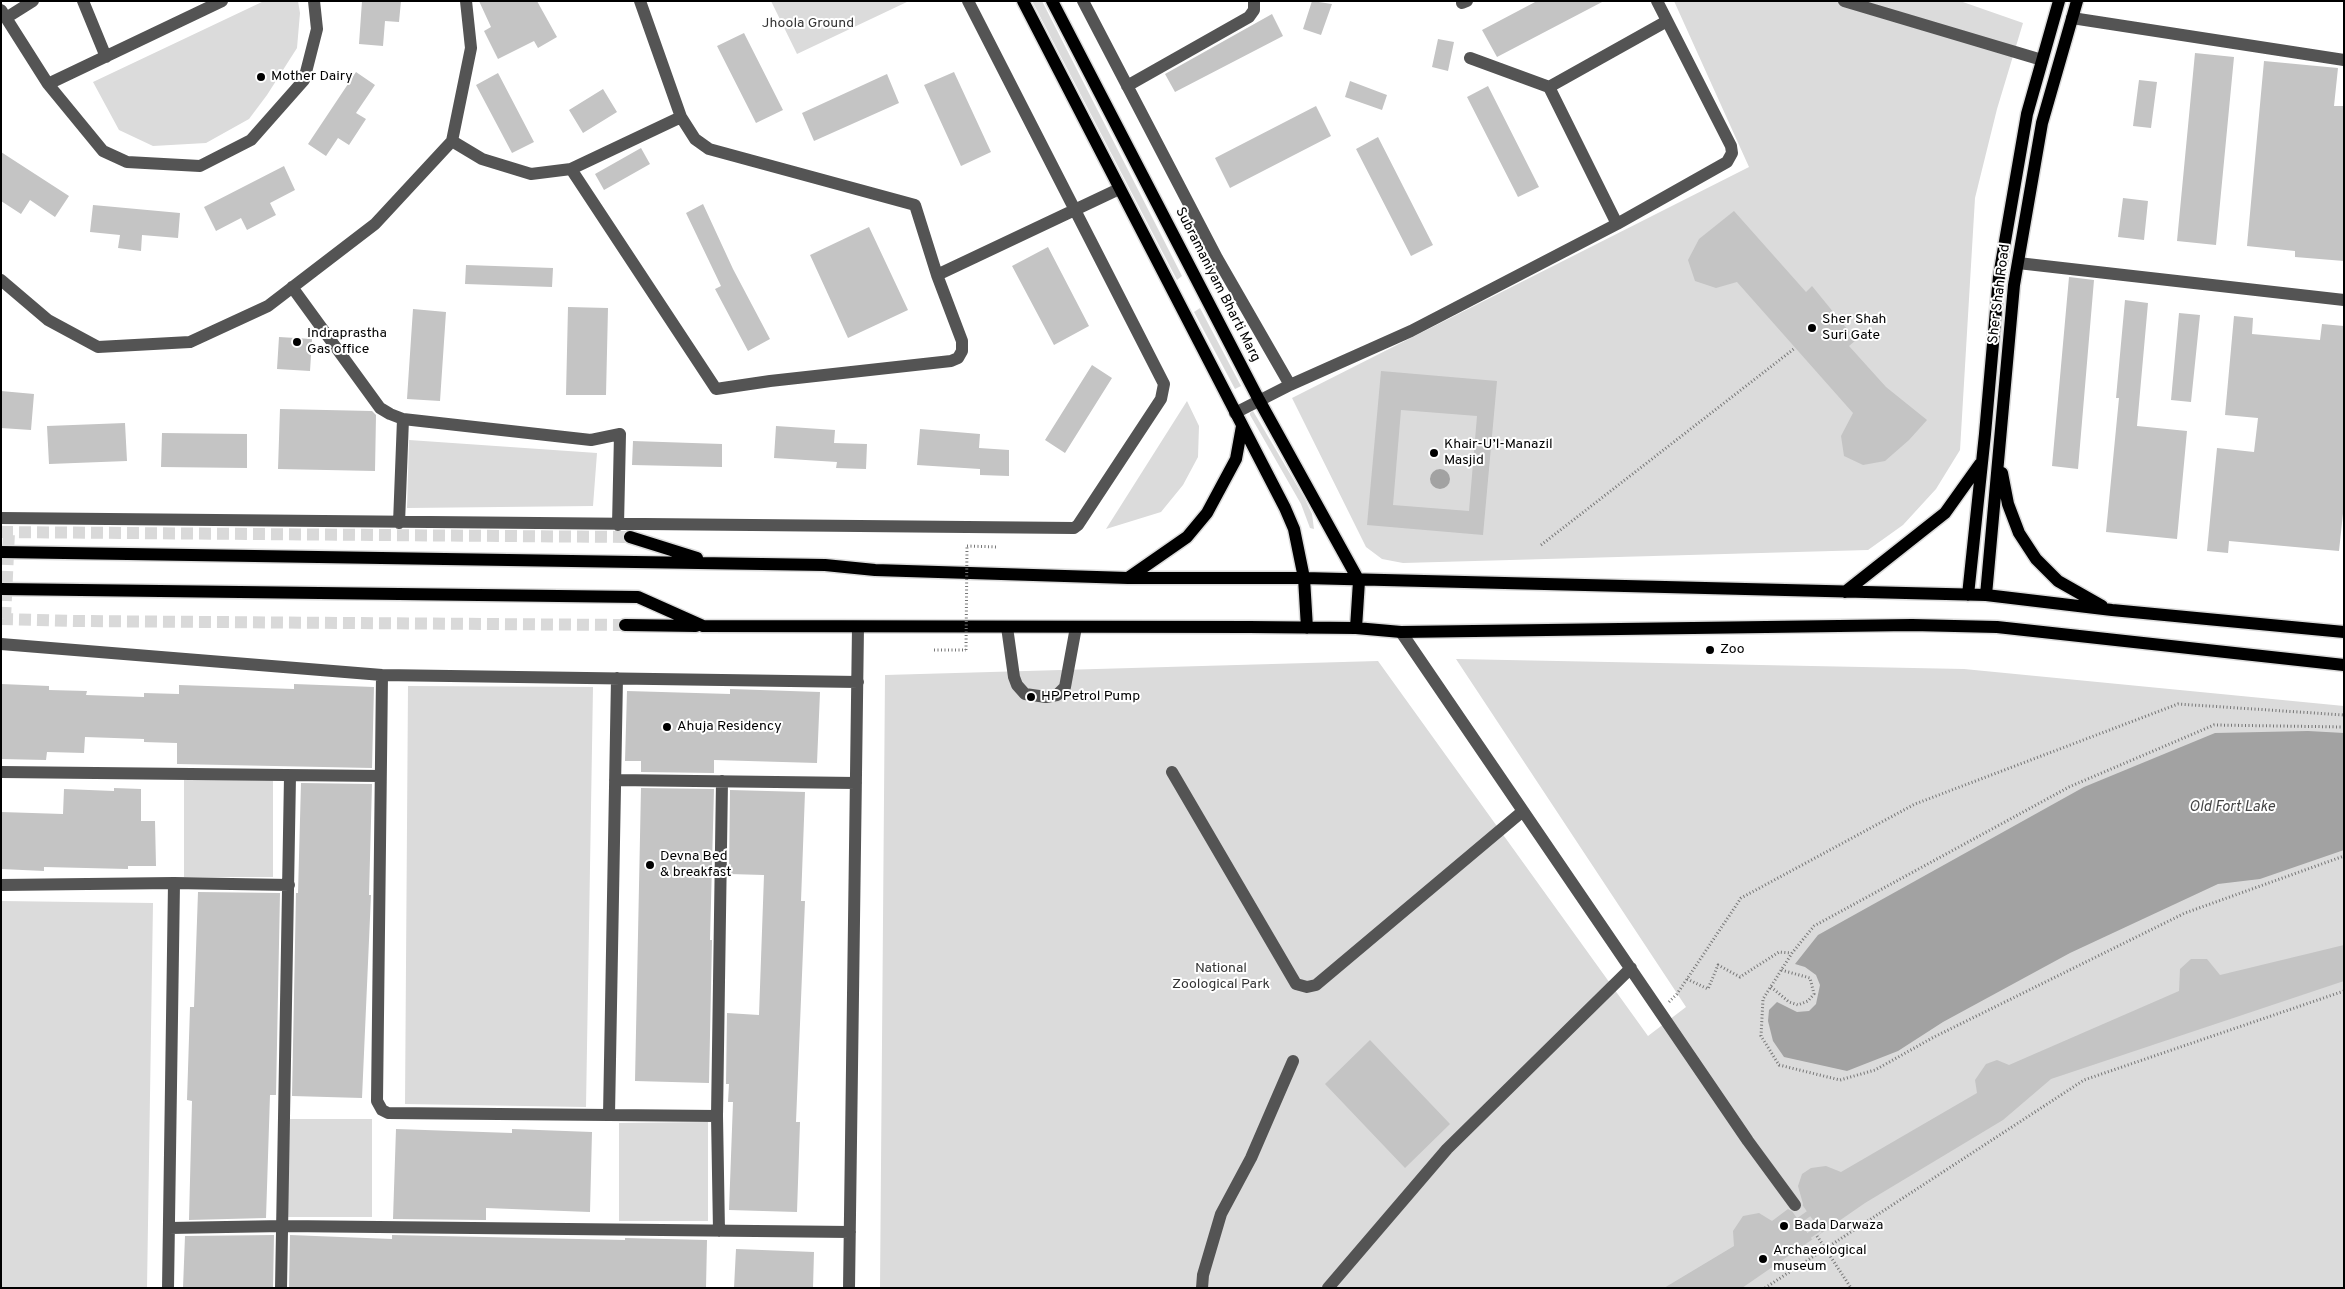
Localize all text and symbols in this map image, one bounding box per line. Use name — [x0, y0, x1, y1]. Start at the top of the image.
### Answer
park label: Jhoola Ground — [762, 16, 854, 32]
place label: Mother Dairy — [271, 69, 353, 85]
marker: Mother Dairy — [255, 71, 267, 83]
street label: Subramaniyam Bharti Marg — [1171, 205, 1263, 365]
street label: Sher Shah Road — [1986, 243, 2014, 345]
place label: Sher Shah Suri Gate — [1822, 312, 1886, 344]
marker: Sher Shah Suri Gate — [1806, 322, 1818, 334]
place label: Indraprastha Gas office — [307, 326, 387, 358]
marker: Indraprastha Gas office — [291, 336, 303, 348]
place label: Khair-U’l-Manazil Masjid — [1444, 437, 1553, 470]
marker: Khair-U’l-Manazil Masjid — [1428, 447, 1440, 459]
place label: Zoo — [1720, 642, 1745, 658]
marker: Zoo — [1704, 644, 1716, 656]
place label: HP Petrol Pump — [1041, 689, 1140, 705]
marker: HP Petrol Pump — [1025, 691, 1037, 703]
place label: Ahuja Residency — [677, 719, 782, 735]
marker: Ahuja Residency — [661, 721, 673, 733]
water label: Old Fort Lake — [2189, 799, 2275, 817]
place label: Devna Bed & breakfast — [660, 849, 732, 882]
marker: Devna Bed & breakfast — [644, 859, 656, 871]
park label: National Zoological Park — [1172, 961, 1270, 994]
place label: Bada Darwaza — [1794, 1218, 1883, 1234]
marker: Bada Darwaza — [1778, 1220, 1790, 1232]
place label: Archaeological museum — [1773, 1243, 1867, 1276]
marker: Archaeological museum — [1757, 1253, 1769, 1265]

